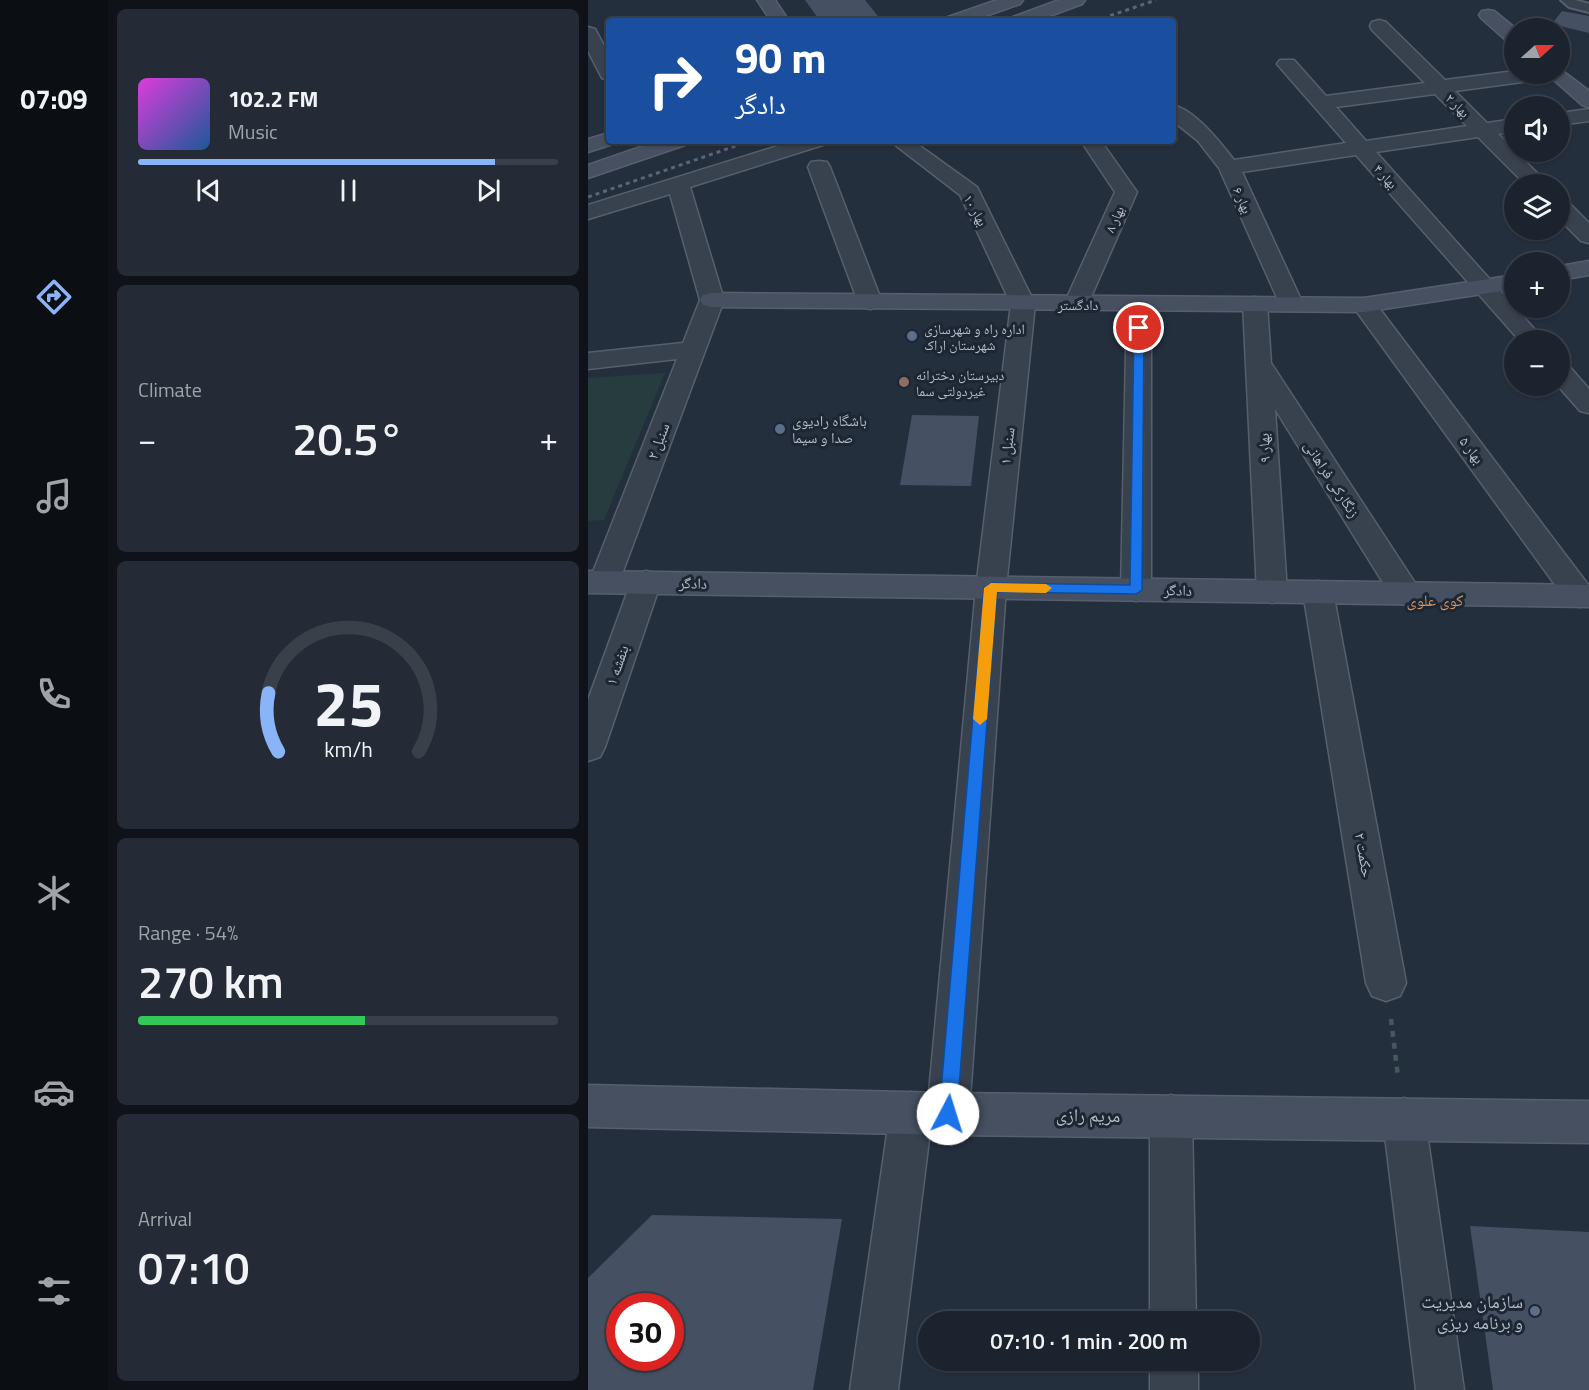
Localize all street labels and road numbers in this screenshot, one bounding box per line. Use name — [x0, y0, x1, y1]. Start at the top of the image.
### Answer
street label: بهار ۲ — [1441, 88, 1475, 122]
street label: بهار ۴ — [1369, 159, 1403, 193]
street label: بهار ۶ — [1228, 183, 1258, 217]
street label: بهار ۱۰ — [959, 190, 993, 230]
street label: بهار ۸ — [1099, 202, 1129, 236]
street label: دادگستر — [1057, 294, 1099, 315]
street label: سنبل ۲ — [641, 419, 676, 463]
street label: سنبل ۱ — [993, 426, 1021, 466]
street label: بهار ۵ — [1454, 431, 1490, 469]
street label: بهار ۹ — [1252, 433, 1276, 463]
street label: زنگارکی فراهانی — [1298, 436, 1366, 522]
street label: دادگر — [678, 571, 707, 595]
street label: دادگر — [1163, 578, 1192, 602]
street label: بنفشه ۱ — [599, 642, 635, 688]
street label: حکمت ۲ — [1349, 831, 1379, 880]
street label: مریم رازی — [1056, 1101, 1120, 1129]

